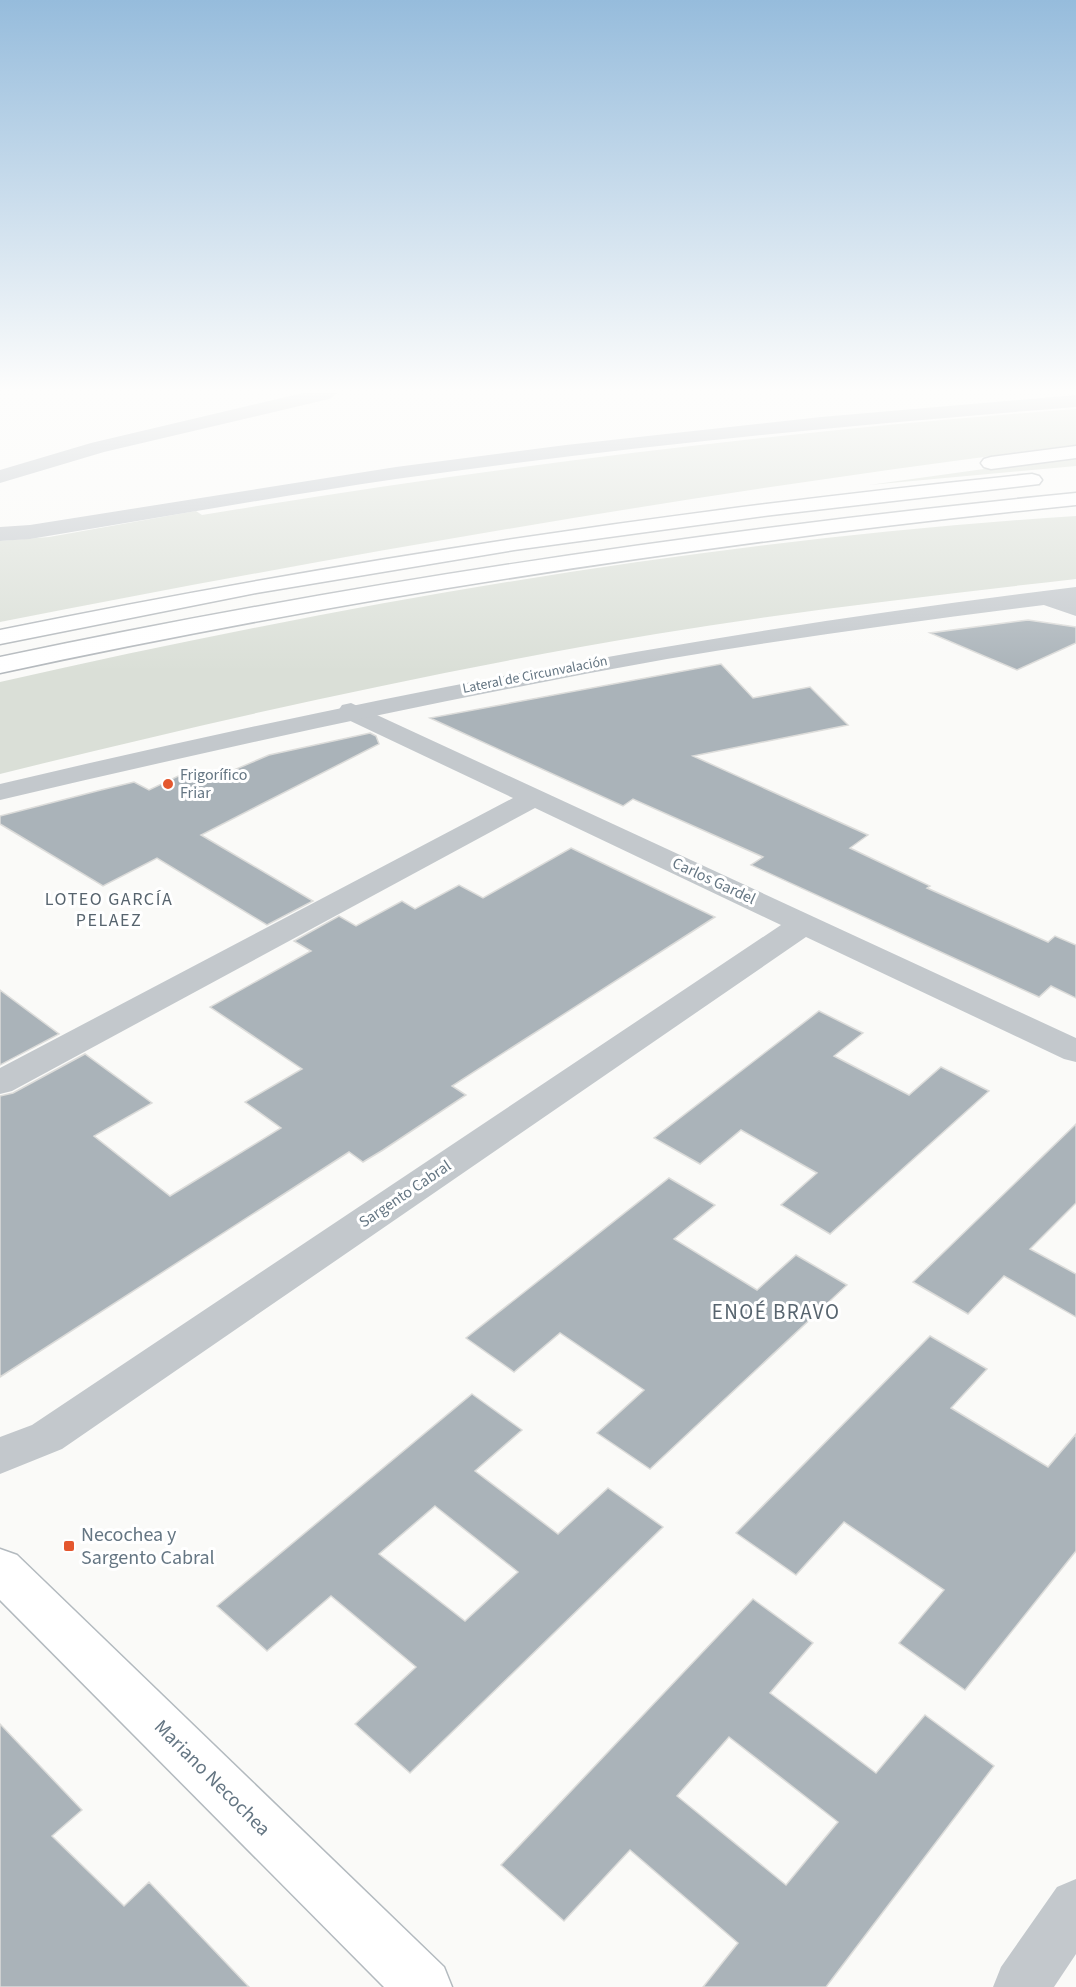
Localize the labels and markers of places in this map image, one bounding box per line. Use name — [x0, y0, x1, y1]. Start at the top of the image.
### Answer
place label: Frigorífico Friar — [180, 764, 247, 804]
marker: Frigorífico Friar — [161, 777, 175, 791]
place label: Necochea y Sargento Cabral — [81, 1521, 215, 1572]
marker: Necochea y Sargento Cabral — [62, 1539, 76, 1553]

